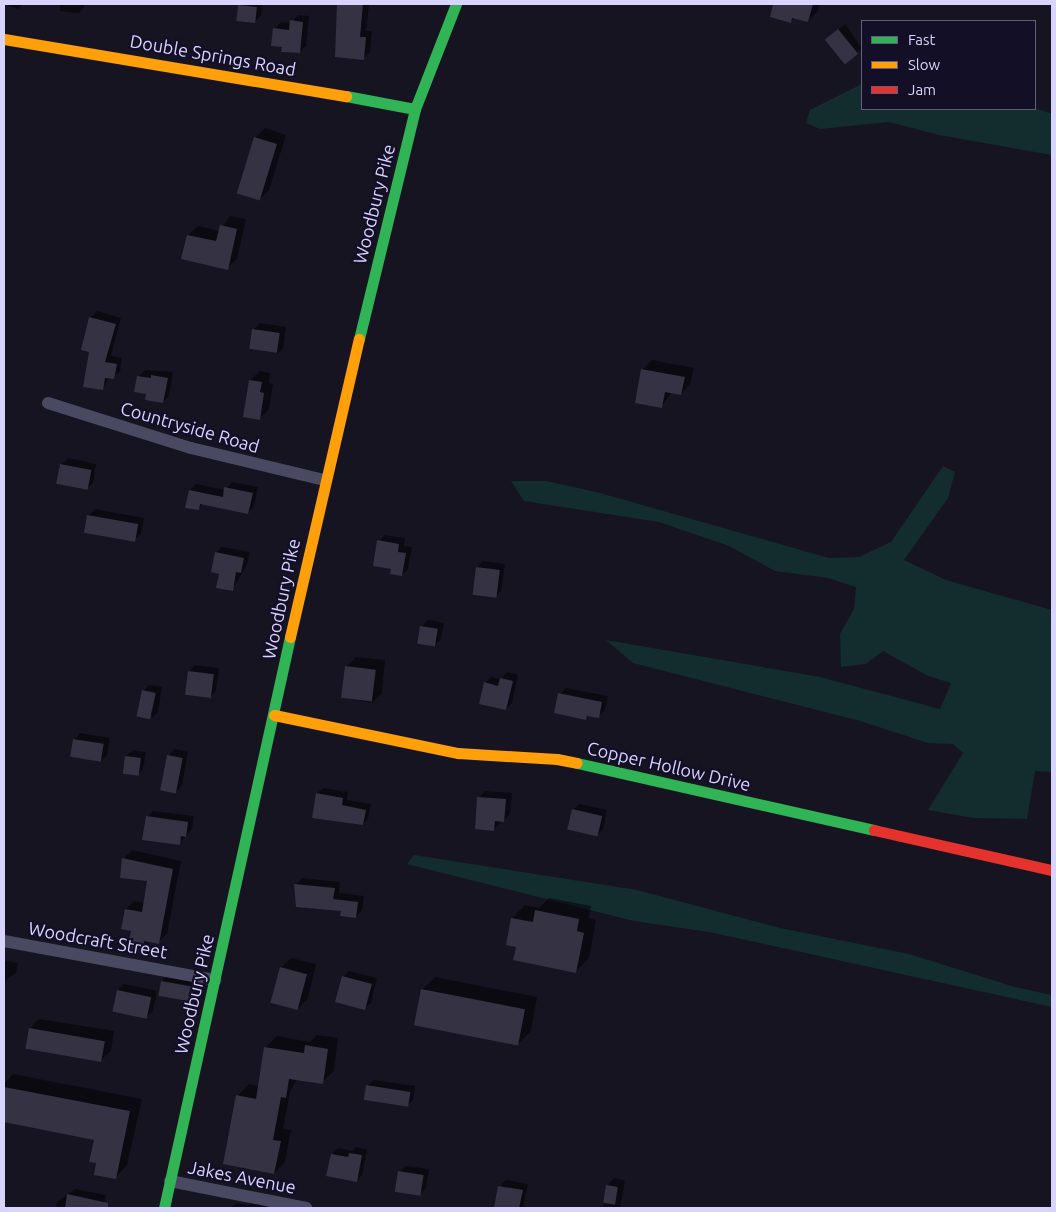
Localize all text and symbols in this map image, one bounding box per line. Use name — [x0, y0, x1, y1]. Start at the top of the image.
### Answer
legend — [861, 20, 1036, 110]
street label: Double Springs Road — [128, 30, 298, 80]
text: Fast — [908, 31, 935, 48]
text: Slow — [908, 56, 940, 73]
text: Jam — [908, 81, 936, 98]
street label: Woodbury Pike — [349, 142, 399, 266]
street label: Countryside Road — [118, 397, 262, 457]
street label: Woodbury Pike — [258, 537, 304, 661]
street label: Copper Hollow Drive — [585, 737, 753, 795]
street label: Woodcraft Street — [27, 917, 169, 963]
street label: Woodbury Pike — [170, 932, 218, 1056]
street label: Jakes Avenue — [186, 1156, 298, 1198]

